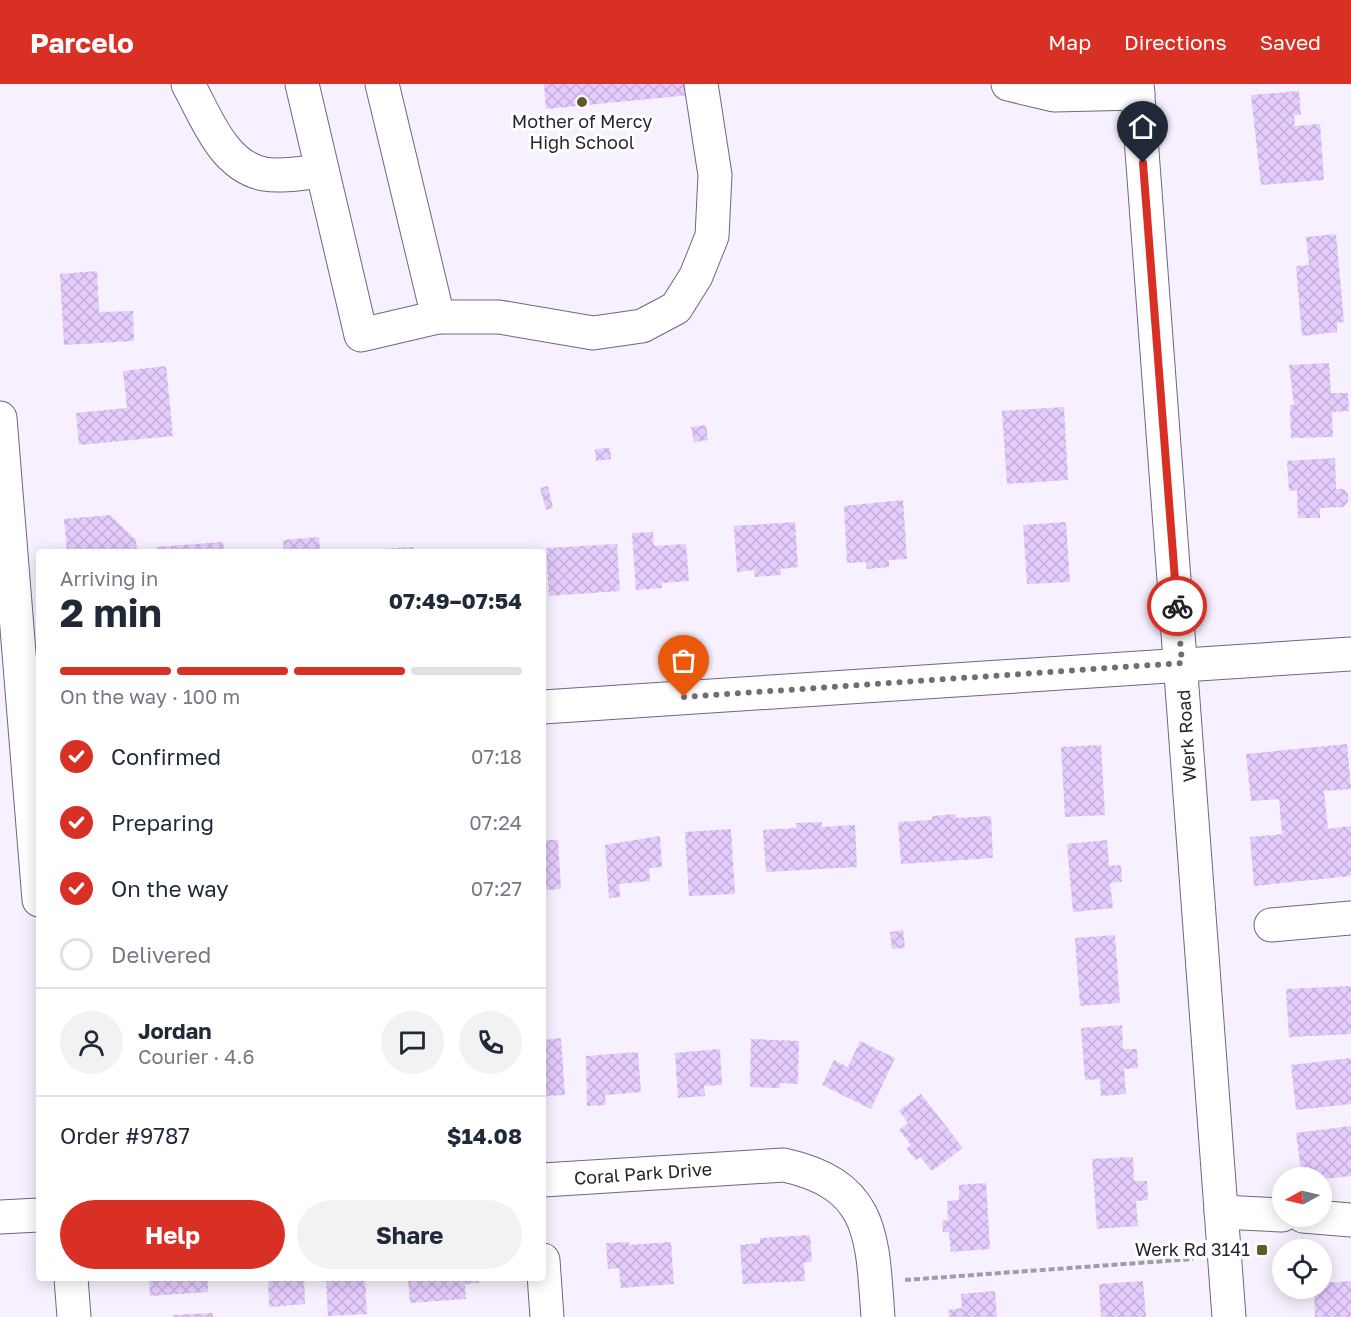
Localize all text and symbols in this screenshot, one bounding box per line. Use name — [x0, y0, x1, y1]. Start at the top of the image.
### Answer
text: Parcelo — [30, 26, 134, 59]
text: Map — [1048, 29, 1091, 55]
text: Directions — [1124, 29, 1227, 55]
text: Saved — [1260, 29, 1321, 55]
marker: Mother of Mercy High School — [575, 95, 589, 109]
pin — [1117, 101, 1168, 163]
place label: Mother of Mercy High School — [512, 110, 652, 153]
icon: home — [1126, 110, 1159, 143]
text: Arriving in — [60, 566, 158, 590]
courier — [1147, 576, 1207, 636]
text: 07:49–07:54 — [389, 587, 522, 614]
text: 2 min — [60, 589, 162, 636]
icon: bike — [1161, 590, 1194, 623]
pin — [658, 635, 709, 697]
icon: bag — [667, 644, 700, 677]
text: On the way · 100 m — [60, 684, 240, 708]
street label: Werk Road — [1172, 689, 1200, 783]
icon: check — [60, 740, 93, 773]
text: Confirmed — [111, 743, 221, 770]
text: 07:18 — [471, 744, 522, 768]
icon: check — [60, 806, 93, 839]
text: Preparing — [111, 809, 214, 836]
text: 07:24 — [469, 810, 522, 834]
icon: check — [60, 872, 93, 905]
text: On the way — [111, 875, 229, 902]
text: 07:27 — [471, 876, 522, 900]
text: Delivered — [111, 941, 211, 968]
button: person — [60, 1011, 123, 1074]
button: chat — [381, 1011, 444, 1074]
button: phone — [459, 1011, 522, 1074]
text: Jordan — [138, 1017, 212, 1044]
text: Courier · 4.6 — [138, 1044, 255, 1068]
text: Order #9787 — [60, 1122, 190, 1149]
text: $14.08 — [447, 1122, 522, 1149]
street label: Coral Park Drive — [573, 1157, 713, 1189]
north arrow — [1272, 1167, 1332, 1227]
map controls — [1272, 1167, 1332, 1299]
button: Help — [60, 1200, 285, 1269]
button: Share — [297, 1200, 522, 1269]
place label: Werk Rd 3141 — [1135, 1238, 1250, 1260]
button: locate — [1272, 1239, 1332, 1299]
marker: Werk Rd 3141 — [1255, 1243, 1269, 1257]

